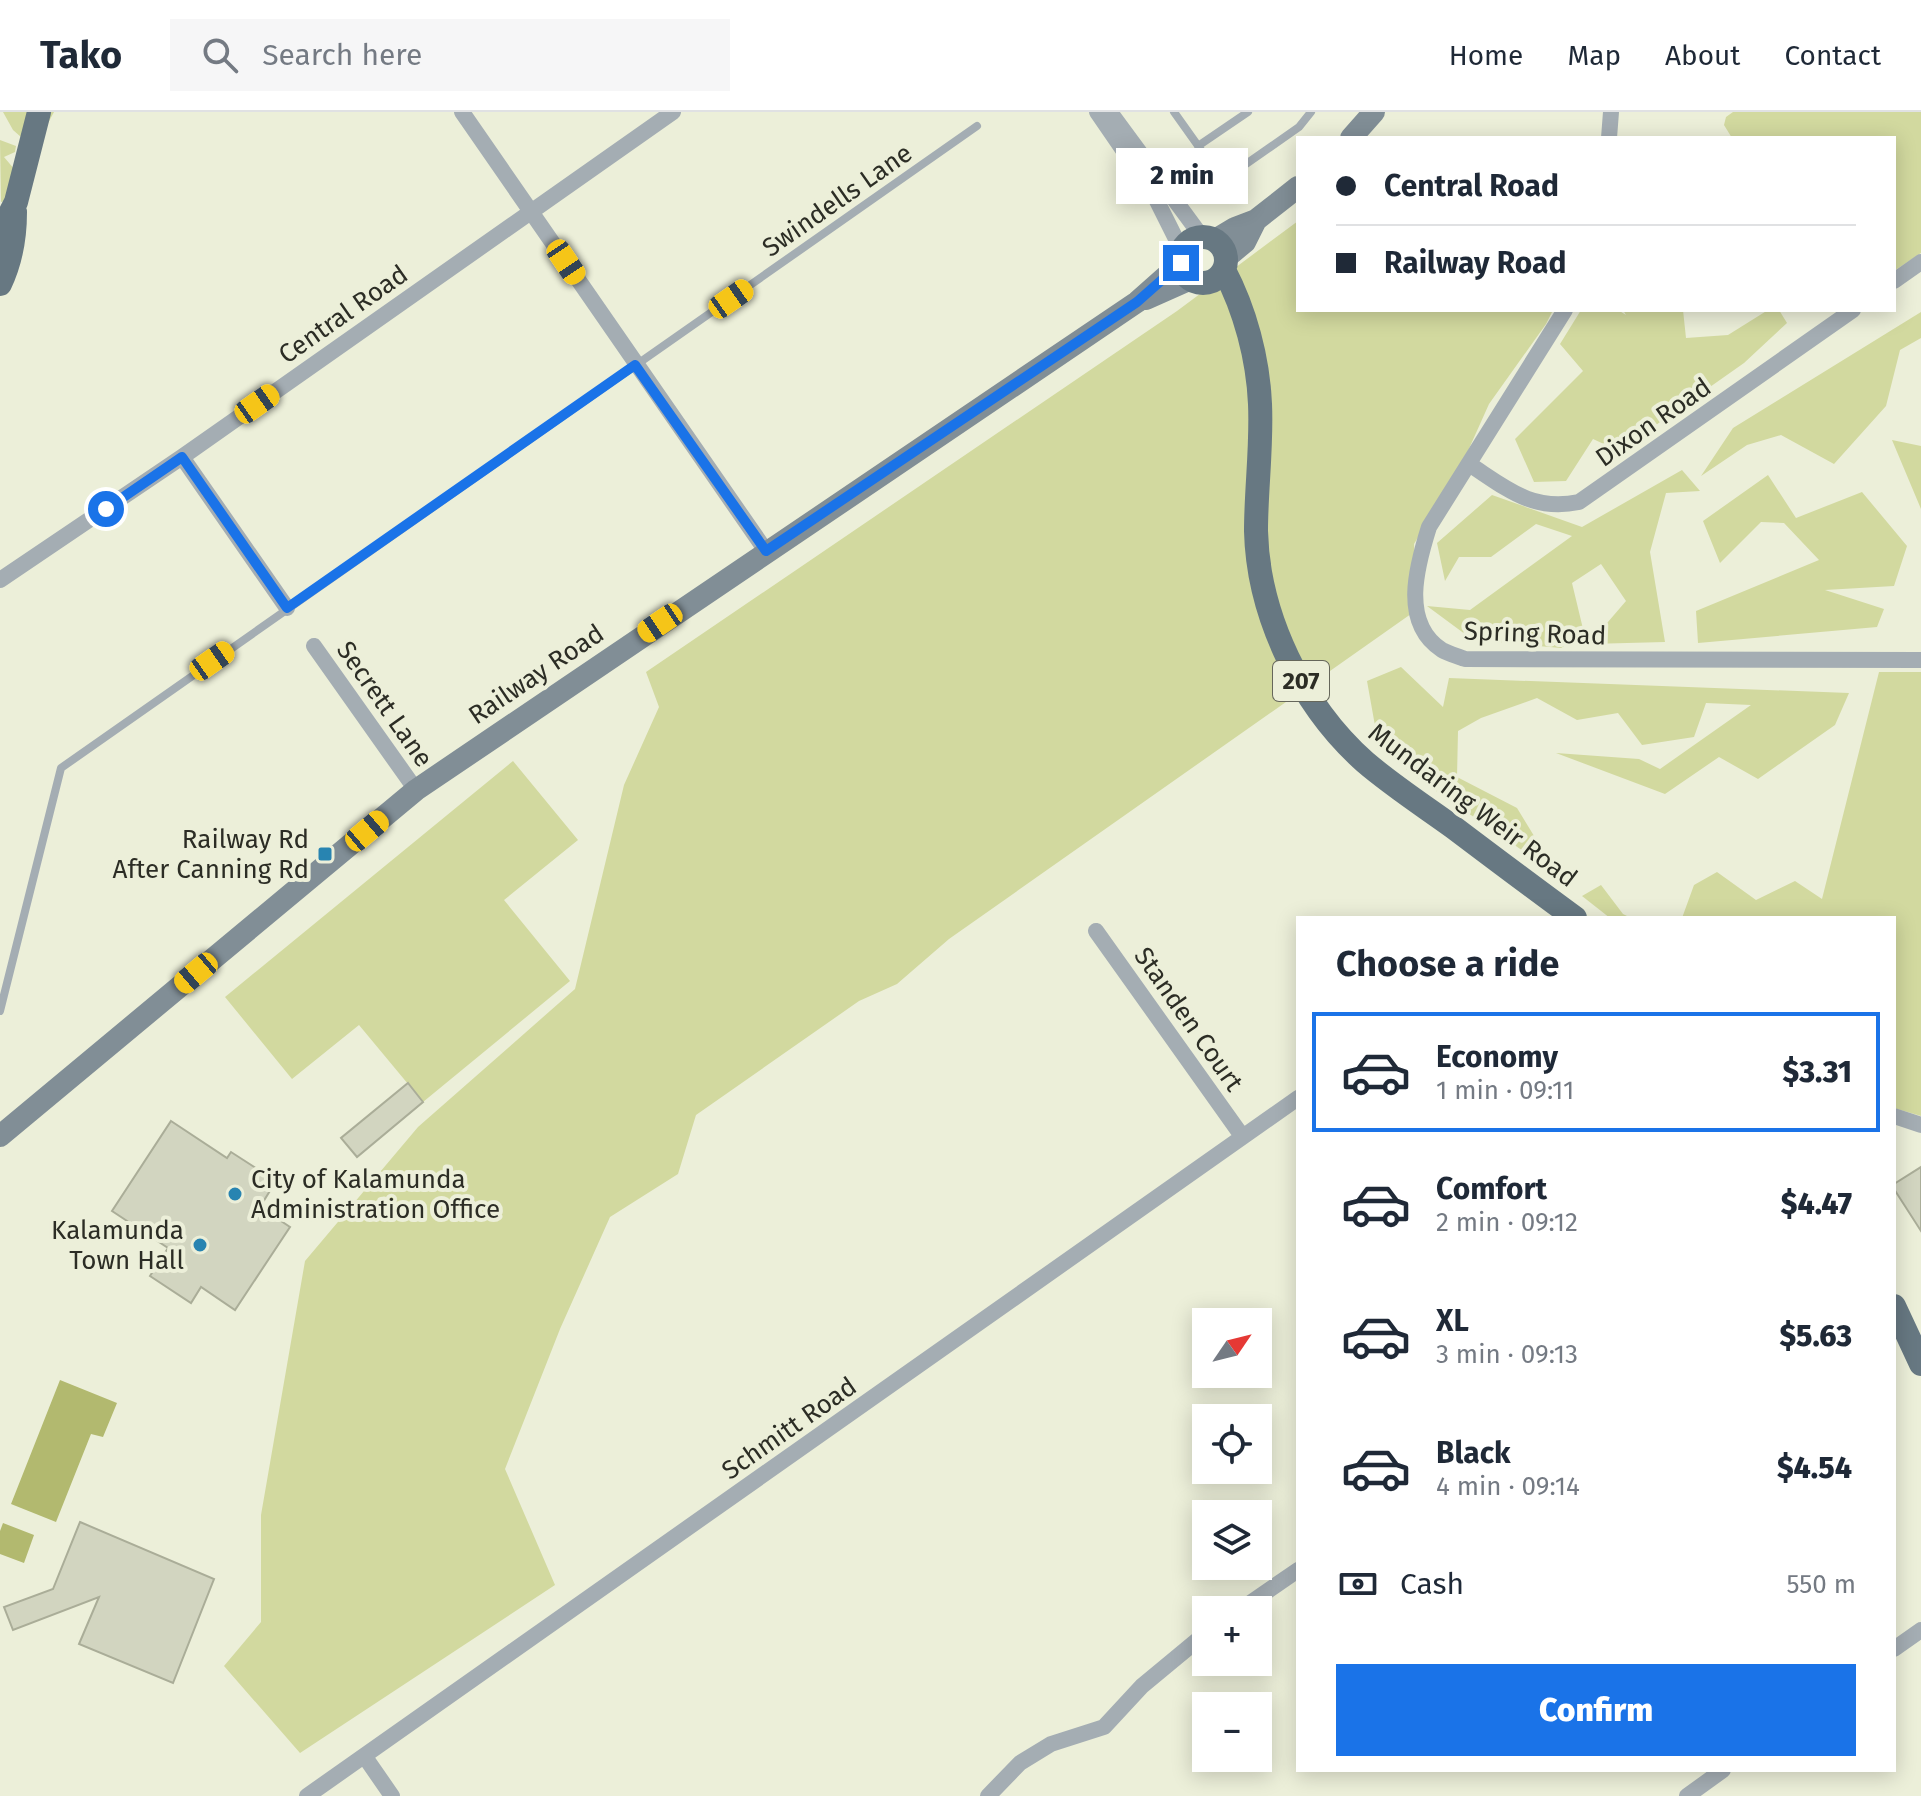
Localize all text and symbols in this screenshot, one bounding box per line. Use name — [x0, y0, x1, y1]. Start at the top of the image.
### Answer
search box — [170, 19, 730, 91]
text: Tako — [40, 32, 122, 78]
icon: search — [198, 33, 242, 77]
text: Search here — [262, 37, 422, 73]
text: Home — [1449, 39, 1523, 72]
text: Map — [1567, 39, 1621, 72]
text: About — [1665, 39, 1740, 72]
text: Contact — [1784, 39, 1881, 72]
street label: Swindells Lane — [756, 137, 918, 263]
callout: 2 min — [1115, 147, 1247, 203]
text: 2 min — [1150, 160, 1214, 191]
text: Central Road — [1384, 168, 1559, 204]
car — [543, 235, 589, 289]
route end — [1163, 245, 1199, 281]
text: Railway Road — [1384, 245, 1566, 281]
street label: Central Road — [273, 259, 414, 370]
car — [704, 275, 758, 323]
street label: Dixon Road — [1590, 371, 1717, 473]
car — [230, 380, 284, 428]
route start — [88, 491, 124, 527]
car — [633, 600, 687, 646]
street label: Spring Road — [1463, 616, 1607, 651]
street label: Railway Road — [463, 618, 610, 731]
street label: Secrett Lane — [330, 636, 439, 773]
car — [185, 637, 239, 685]
road number: 207 — [1273, 661, 1329, 701]
street label: Mundaring Weir Road — [1362, 717, 1583, 894]
car — [341, 806, 393, 856]
place label: Railway Rd After Canning Rd — [113, 824, 309, 885]
marker: Railway Rd After Canning Rd — [316, 845, 334, 863]
street label: Standen Court — [1128, 941, 1250, 1098]
text: Choose a ride — [1336, 942, 1559, 986]
car — [170, 948, 222, 998]
icon: car — [1340, 1036, 1412, 1108]
text: Economy — [1436, 1039, 1558, 1075]
text: $3.31 — [1782, 1054, 1852, 1090]
text: 1 min · 09:11 — [1436, 1075, 1574, 1106]
place label: City of Kalamunda Administration Office — [251, 1164, 500, 1225]
icon: car — [1340, 1168, 1412, 1240]
text: Comfort — [1436, 1171, 1547, 1207]
marker: City of Kalamunda Administration Office — [226, 1185, 244, 1203]
text: $4.47 — [1781, 1186, 1852, 1222]
text: 2 min · 09:12 — [1436, 1207, 1578, 1238]
place label: Kalamunda Town Hall — [51, 1215, 184, 1276]
marker: Kalamunda Town Hall — [191, 1236, 209, 1254]
icon: car — [1340, 1300, 1412, 1372]
text: XL — [1436, 1303, 1469, 1339]
north arrow — [1192, 1308, 1272, 1388]
map controls — [1192, 1308, 1272, 1772]
text: $5.63 — [1779, 1318, 1852, 1354]
text: 3 min · 09:13 — [1436, 1339, 1578, 1370]
street label: Schmitt Road — [716, 1371, 863, 1486]
button: locate — [1192, 1404, 1272, 1484]
icon: car — [1340, 1432, 1412, 1504]
text: Black — [1436, 1435, 1511, 1471]
text: $4.54 — [1777, 1450, 1852, 1486]
text: 4 min · 09:14 — [1436, 1471, 1580, 1502]
button: layers — [1192, 1500, 1272, 1580]
icon: cash — [1336, 1562, 1380, 1606]
text: Cash — [1400, 1566, 1464, 1602]
text: 550 m — [1786, 1569, 1856, 1600]
button: + — [1192, 1596, 1272, 1676]
button: Confirm — [1336, 1664, 1856, 1756]
button: − — [1192, 1692, 1272, 1772]

